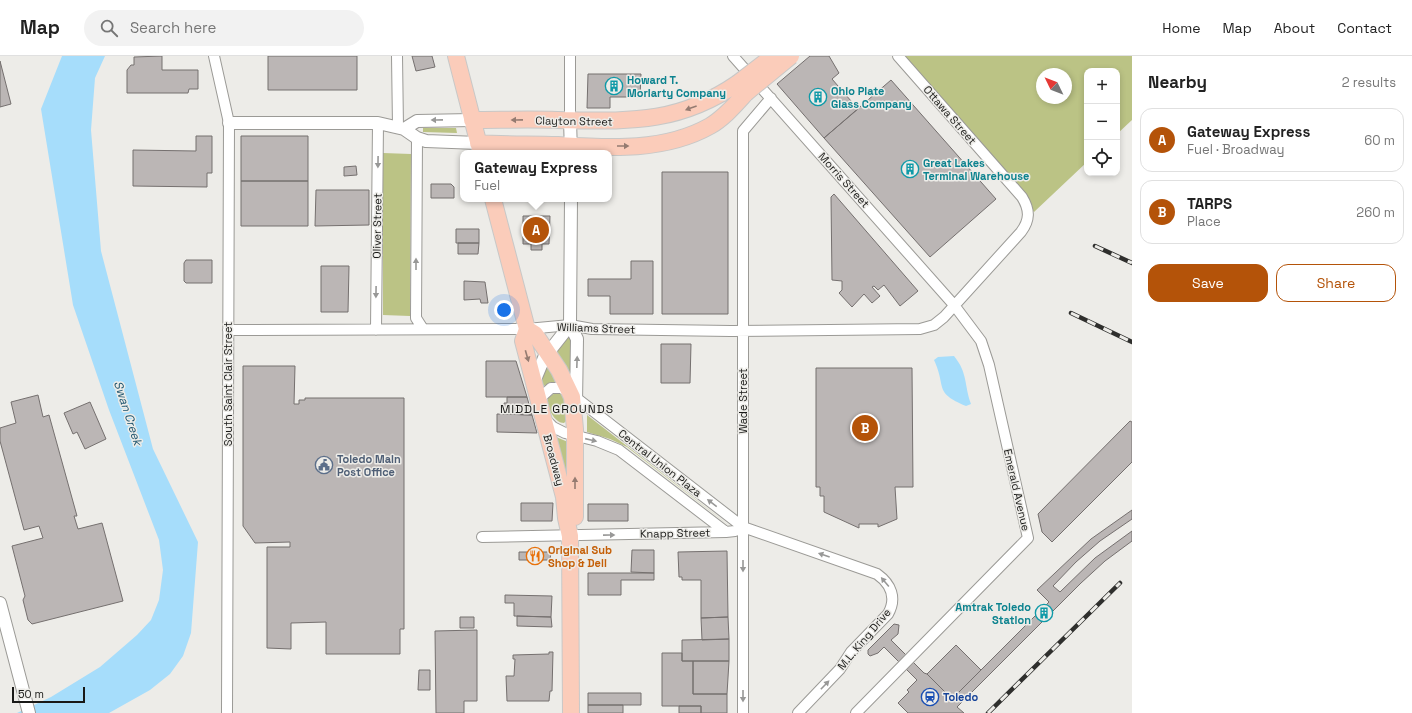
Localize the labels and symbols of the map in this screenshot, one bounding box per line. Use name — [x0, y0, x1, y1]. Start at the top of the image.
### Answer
north arrow — [1036, 68, 1072, 104]
place label: Howard T. Moriarty Company — [627, 73, 726, 100]
building icon: Howard T. Moriarty Company — [604, 76, 624, 96]
street label: Ottawa Street — [921, 83, 979, 147]
place label: Ohio Plate Glass Company — [831, 84, 912, 111]
building icon: Ohio Plate Glass Company — [808, 87, 828, 107]
one-way arrow — [685, 106, 697, 112]
street label: Clayton Street — [535, 113, 613, 129]
one-way arrow — [431, 117, 443, 124]
one-way arrow — [511, 117, 524, 123]
one-way arrow — [617, 143, 630, 149]
street label: Morris Street — [816, 149, 872, 211]
one-way arrow — [375, 156, 381, 169]
place label: Great Lakes Terminal Warehouse — [923, 156, 1029, 183]
building icon: Great Lakes Terminal Warehouse — [900, 159, 920, 179]
street label: Oliver Street — [369, 193, 385, 259]
pin: A — [523, 215, 549, 245]
one-way arrow — [413, 257, 419, 270]
one-way arrow — [373, 286, 379, 299]
your location — [494, 300, 514, 320]
street label: Williams Street — [557, 320, 635, 336]
street label: South Saint Clair Street — [221, 322, 235, 446]
one-way arrow — [525, 349, 531, 362]
one-way arrow — [574, 355, 580, 368]
street label: Wade Street — [736, 368, 750, 434]
water label: Swan Creek — [110, 379, 146, 449]
district label: MIDDLE GROUNDS — [500, 401, 614, 417]
pin: B — [852, 413, 878, 443]
street label: Central Union Plaza — [616, 426, 705, 500]
street label: Broadway — [540, 433, 568, 487]
one-way arrow — [584, 437, 597, 443]
street label: Emerald Avenue — [1001, 448, 1033, 532]
place label: Toledo Main Post Office — [337, 452, 401, 479]
public building icon: Toledo Main Post Office — [314, 455, 334, 475]
one-way arrow — [572, 476, 578, 489]
one-way arrow — [706, 499, 717, 508]
street label: Knapp Street — [640, 525, 710, 541]
one-way arrow — [603, 532, 616, 538]
place label: Original Sub Shop & Deli — [548, 543, 612, 570]
restaurant icon: Original Sub Shop & Deli — [525, 546, 545, 566]
one-way arrow — [817, 552, 829, 558]
one-way arrow — [740, 560, 746, 573]
one-way arrow — [881, 577, 890, 588]
place label: Amtrak Toledo Station — [955, 600, 1031, 627]
building icon: Amtrak Toledo Station — [1034, 603, 1054, 623]
street label: M.L. King Drive — [834, 605, 894, 673]
one-way arrow — [820, 680, 830, 690]
scale bar — [12, 685, 85, 704]
station icon: Toledo — [920, 687, 940, 707]
one-way arrow — [740, 690, 746, 703]
place label: Toledo — [943, 690, 978, 704]

